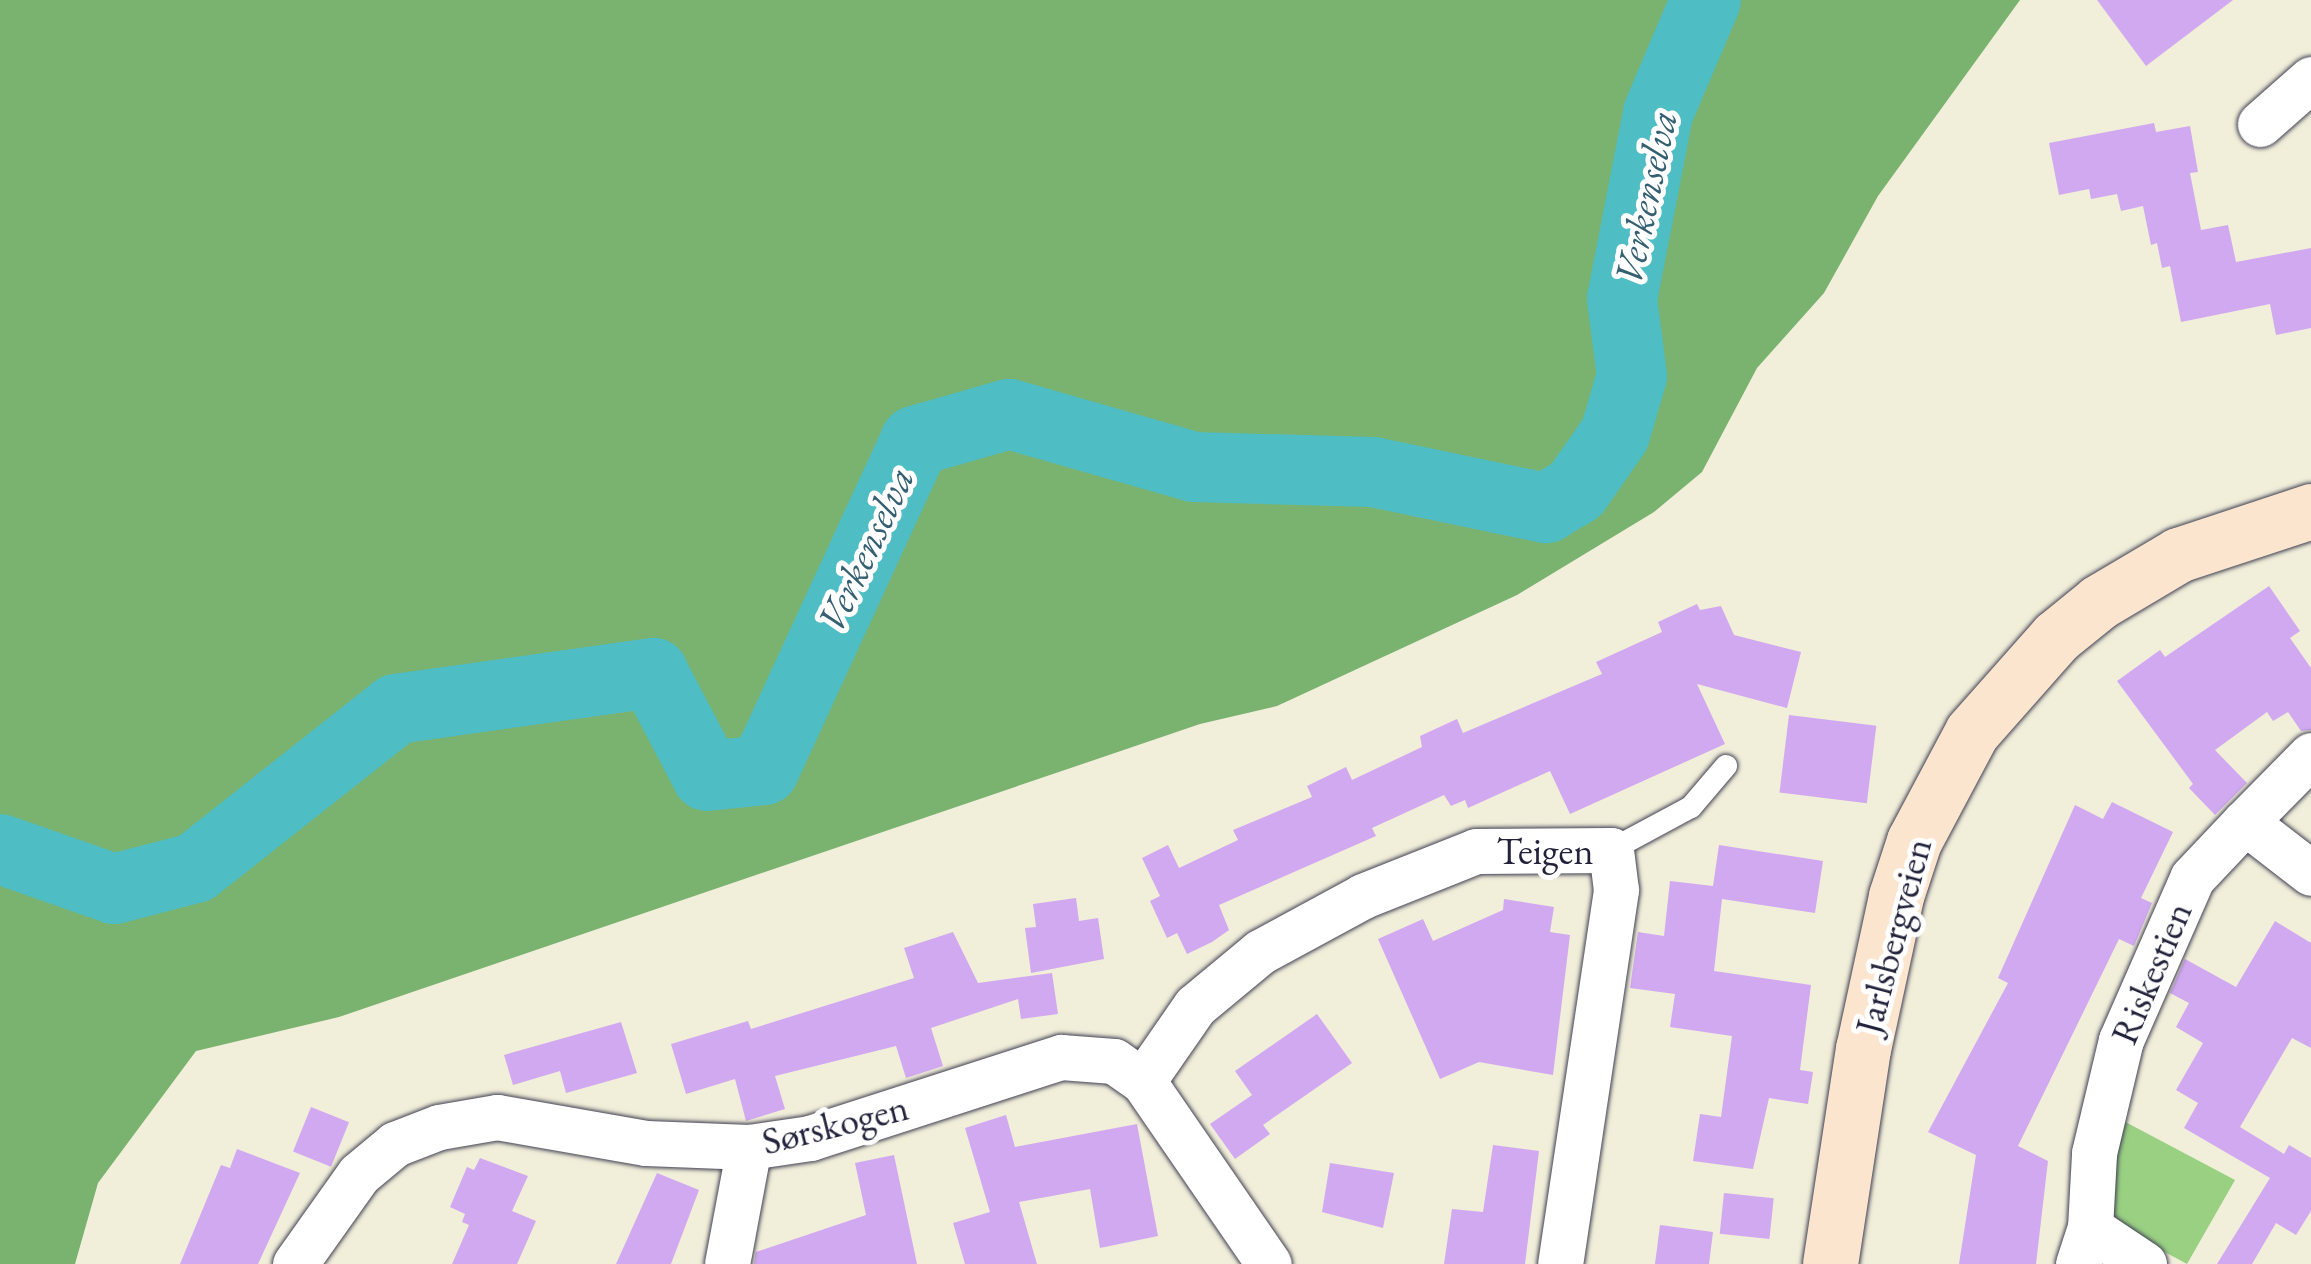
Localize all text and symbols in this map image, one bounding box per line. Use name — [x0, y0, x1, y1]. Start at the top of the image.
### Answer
water label: Verkenselva — [1603, 106, 1687, 288]
water label: Verkenselva — [806, 459, 924, 639]
street label: Teigen — [1496, 828, 1594, 874]
street label: Jarlsbergveien — [1845, 833, 1941, 1039]
street label: Riskestien — [2101, 895, 2201, 1051]
street label: Sørskogen — [757, 1084, 913, 1164]

